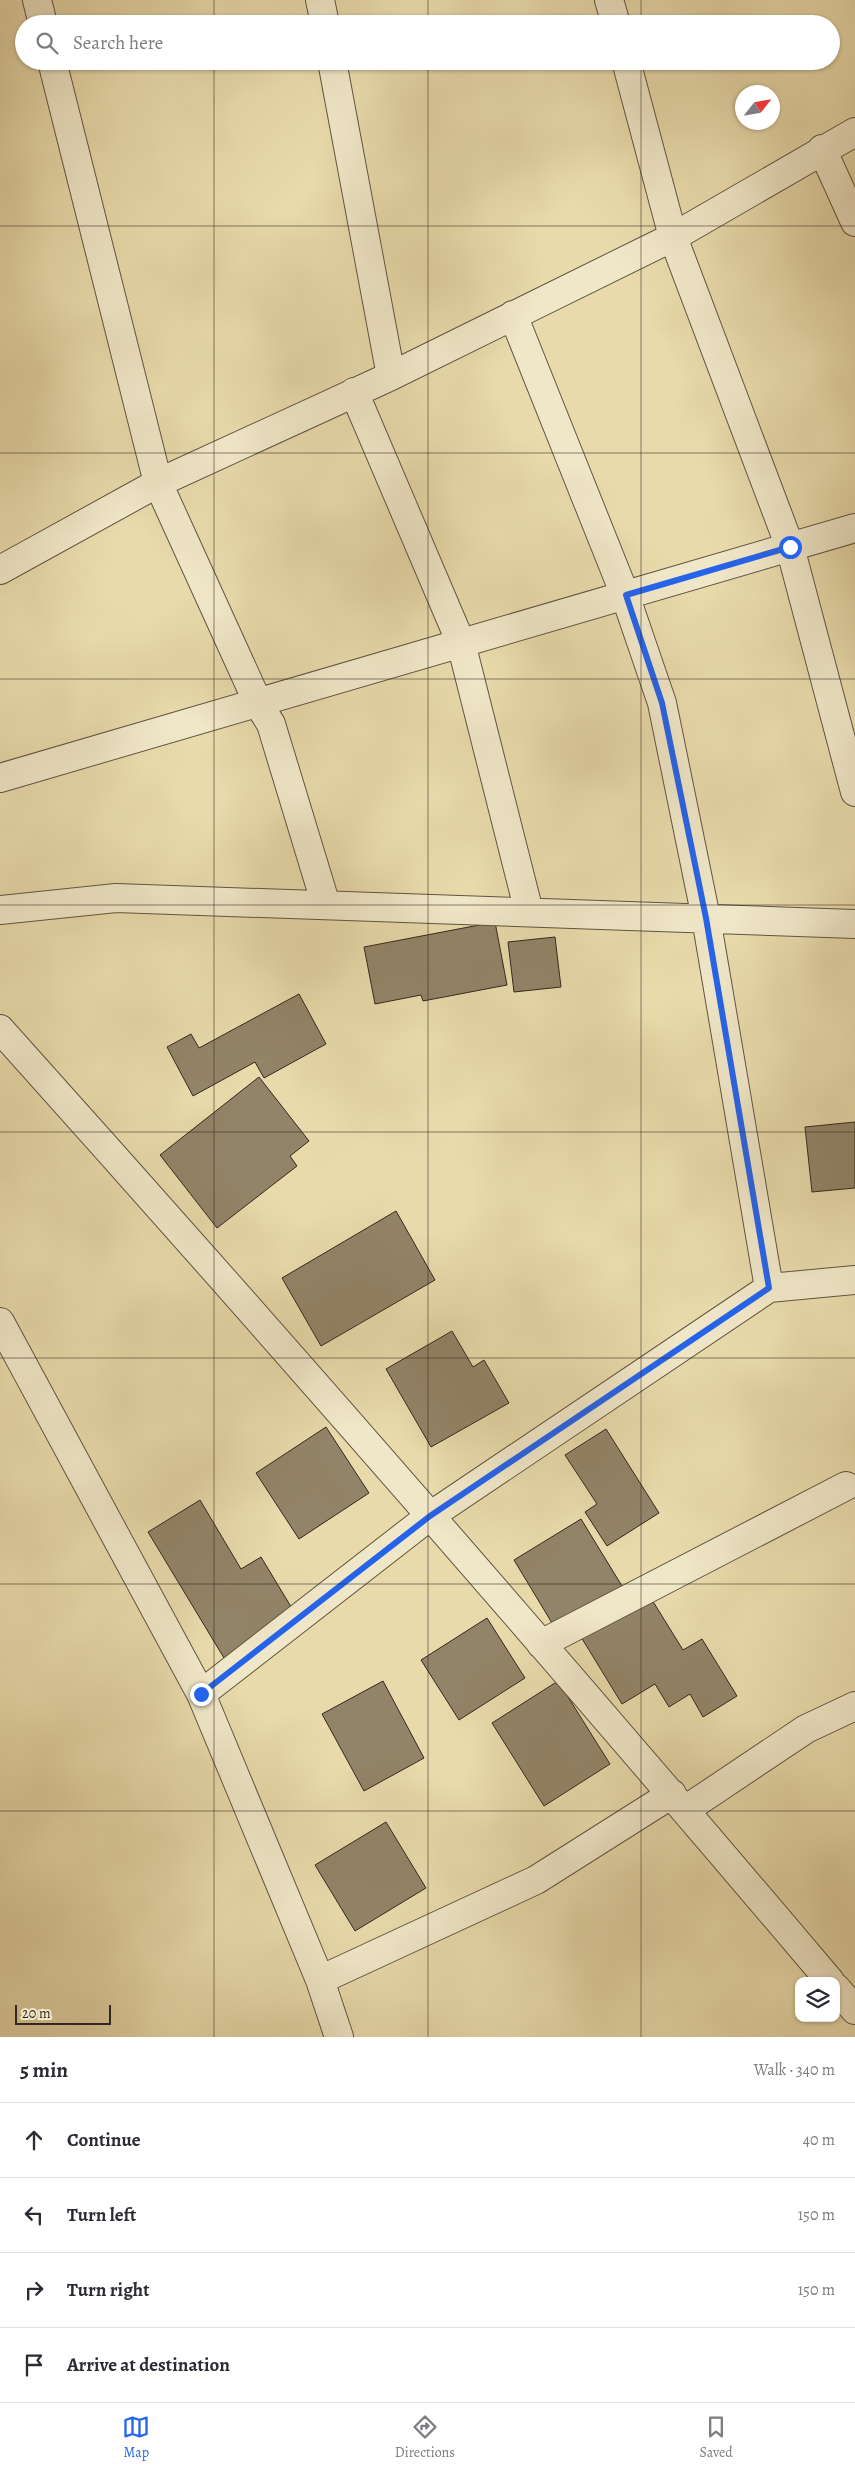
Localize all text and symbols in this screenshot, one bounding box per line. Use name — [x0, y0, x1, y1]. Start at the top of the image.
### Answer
search box — [15, 15, 840, 70]
icon: search — [33, 29, 61, 57]
text: Search here — [73, 30, 163, 56]
north arrow — [735, 85, 780, 130]
route start — [779, 536, 802, 559]
route end — [190, 1683, 213, 1706]
map controls — [795, 1977, 840, 2022]
button: layers — [795, 1977, 840, 2022]
scale bar — [15, 2002, 111, 2025]
text: 20 m — [22, 2004, 51, 2023]
text: 5 min — [20, 2056, 68, 2084]
text: Walk · 340 m — [754, 2059, 835, 2081]
icon: ahead — [20, 2126, 48, 2154]
text: Continue — [67, 2127, 141, 2153]
text: 40 m — [803, 2129, 835, 2151]
icon: left — [20, 2201, 48, 2229]
text: Turn left — [67, 2202, 136, 2228]
text: 150 m — [798, 2204, 835, 2226]
icon: right — [20, 2276, 48, 2304]
text: Turn right — [67, 2277, 149, 2303]
text: 150 m — [798, 2279, 835, 2301]
icon: arrive — [20, 2351, 48, 2379]
text: Arrive at destination — [67, 2352, 230, 2378]
tab: Map — [122, 2413, 150, 2462]
tab: Directions — [395, 2413, 455, 2462]
tab: Saved — [700, 2413, 733, 2462]

